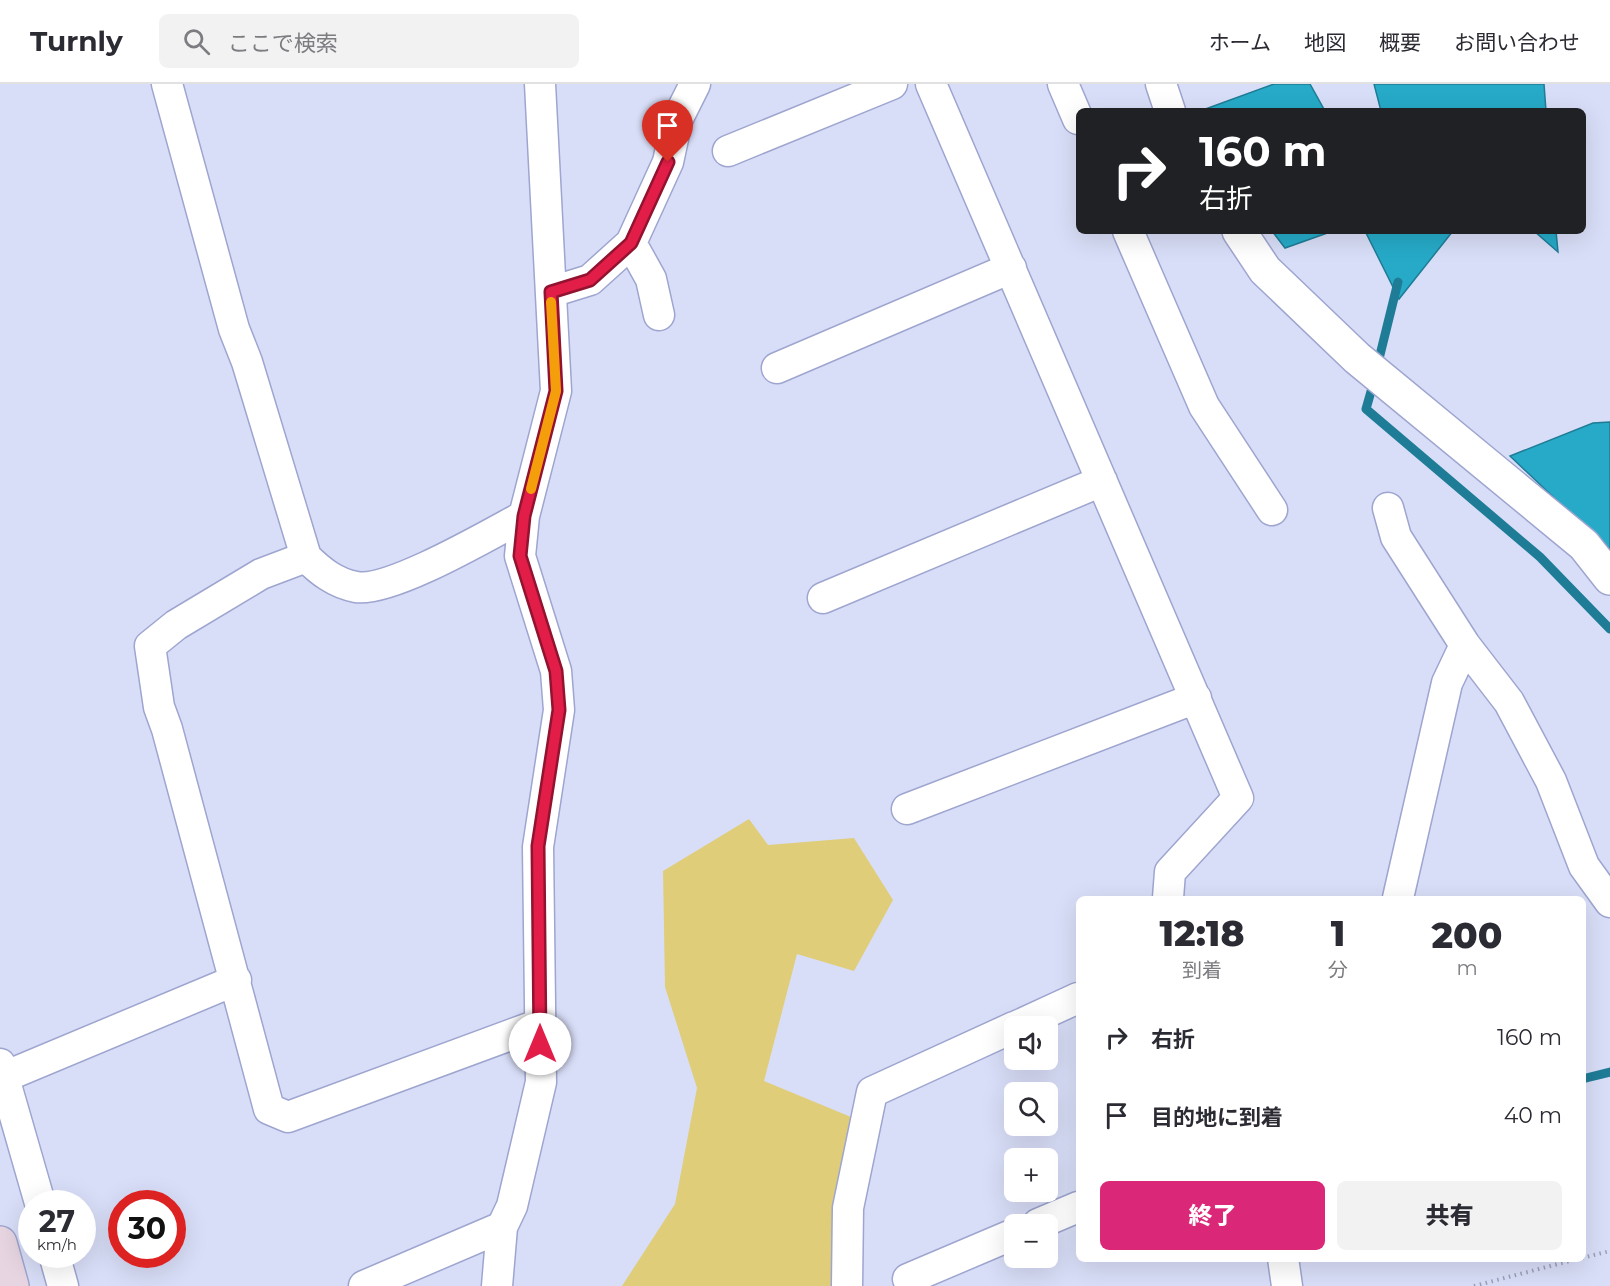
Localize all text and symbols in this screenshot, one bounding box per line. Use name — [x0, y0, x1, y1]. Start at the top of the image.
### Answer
search box — [159, 14, 579, 68]
text: Turnly — [30, 24, 123, 58]
icon: search — [180, 25, 213, 58]
text: ここで検索 — [228, 30, 338, 57]
text: ホーム — [1209, 30, 1271, 55]
text: 地図 — [1304, 30, 1346, 55]
text: 概要 — [1379, 30, 1421, 55]
text: お問い合わせ — [1454, 30, 1580, 55]
pin — [642, 100, 693, 162]
icon: arrive — [651, 109, 684, 142]
text: 160 m — [1199, 125, 1327, 177]
icon: right — [1100, 132, 1178, 210]
text: 右折 — [1199, 182, 1253, 215]
text: 12:18 — [1160, 911, 1245, 955]
text: 1 — [1331, 911, 1345, 955]
text: 200 — [1432, 913, 1502, 957]
text: m — [1456, 956, 1478, 980]
text: 到着 — [1182, 958, 1222, 982]
text: 分 — [1328, 958, 1348, 982]
position arrow — [508, 1012, 572, 1076]
map controls — [1004, 1016, 1058, 1268]
button: sound — [1004, 1016, 1058, 1070]
icon: right — [1100, 1021, 1133, 1054]
text: 160 m — [1497, 1024, 1562, 1051]
text: 右折 — [1151, 1026, 1195, 1053]
button: search — [1004, 1082, 1058, 1136]
icon: arrive — [1100, 1099, 1133, 1132]
text: 40 m — [1504, 1102, 1562, 1129]
text: 目的地に到着 — [1151, 1104, 1283, 1131]
button: + — [1004, 1148, 1058, 1202]
button: 終了 — [1100, 1181, 1325, 1250]
button: 共有 — [1337, 1181, 1562, 1250]
speed limit sign: 30 — [108, 1190, 186, 1268]
text: 27 — [39, 1203, 75, 1240]
button: − — [1004, 1214, 1058, 1268]
text: km/h — [37, 1235, 77, 1254]

